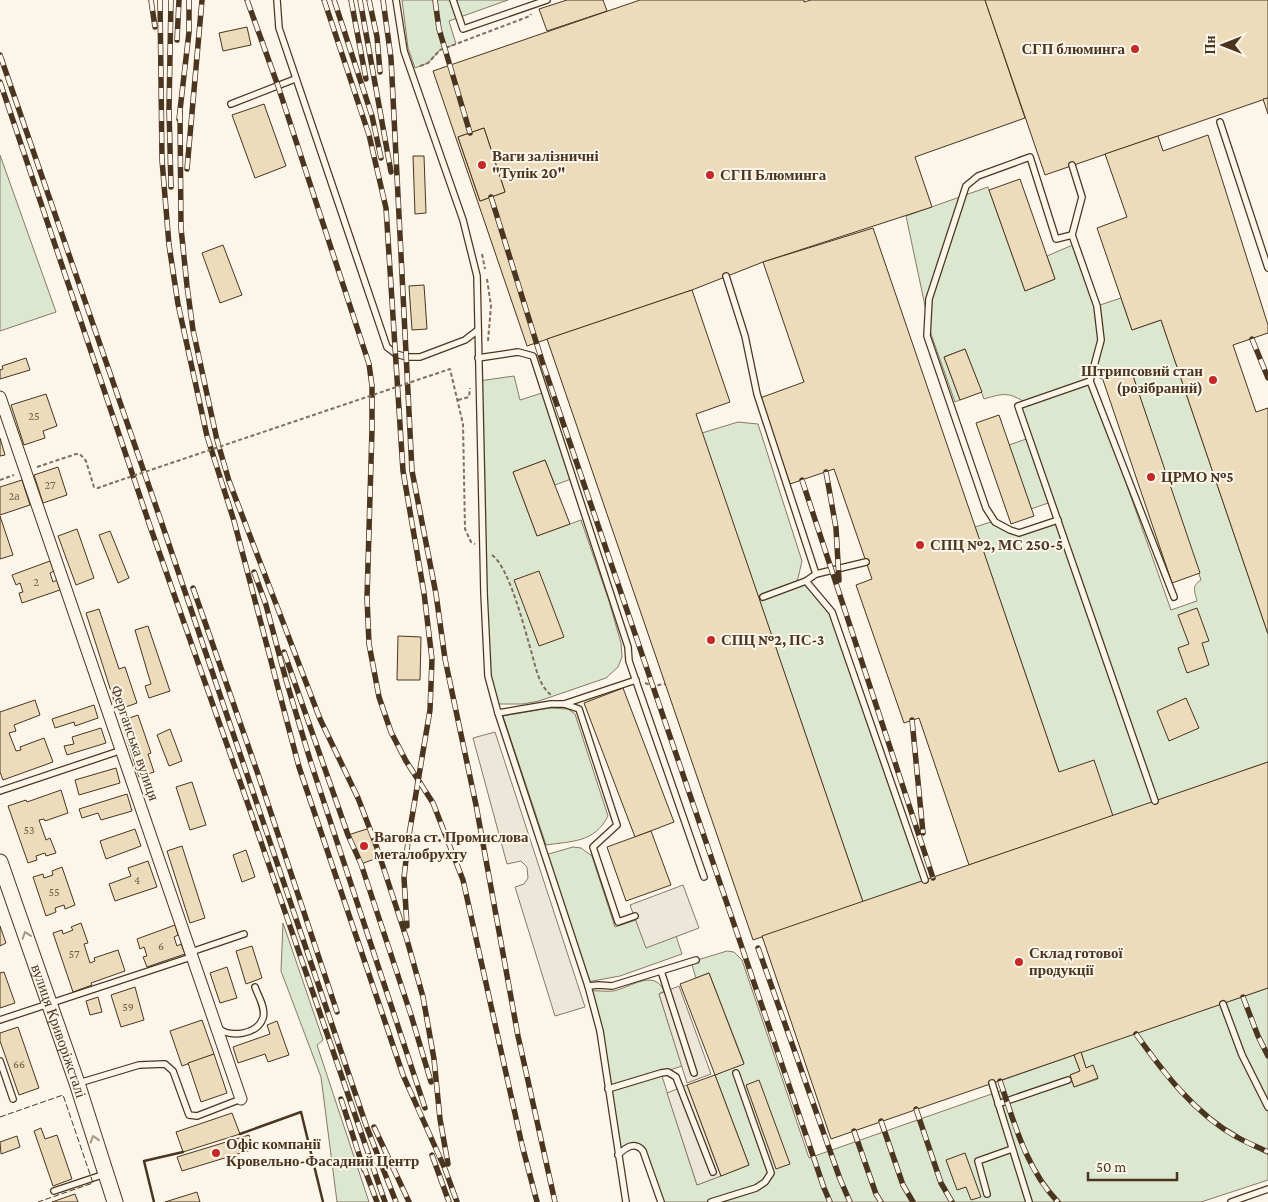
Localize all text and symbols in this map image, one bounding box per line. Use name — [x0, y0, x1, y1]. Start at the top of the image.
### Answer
north arrow — [1198, 20, 1248, 70]
text: Пн — [1202, 36, 1218, 54]
place label: СГП блюминга — [1021, 41, 1125, 57]
marker: СГП блюминга — [1129, 43, 1141, 55]
place label: Ваги залізничні "Тупік 20" — [492, 148, 599, 181]
marker: Ваги залізничні "Тупік 20" — [476, 159, 488, 171]
place label: СГП Блюминга — [720, 167, 827, 183]
marker: СГП Блюминга — [704, 169, 716, 181]
place label: Штрипсовий стан (розібраний) — [1081, 363, 1203, 397]
marker: Штрипсовий стан (розібраний) — [1207, 374, 1219, 386]
house number: 25 — [28, 409, 40, 423]
place label: ЦРМО №5 — [1161, 469, 1234, 485]
marker: ЦРМО №5 — [1145, 471, 1157, 483]
house number: 27 — [44, 478, 56, 492]
house number: 2а — [8, 489, 20, 503]
place label: СПЦ №2, МС 250-5 — [930, 537, 1063, 553]
marker: СПЦ №2, МС 250-5 — [914, 539, 926, 551]
house number: 2 — [33, 575, 39, 589]
place label: СПЦ №2, ПС-3 — [721, 632, 824, 648]
marker: СПЦ №2, ПС-3 — [705, 634, 717, 646]
street label: Ферганська вулиця — [108, 683, 162, 803]
house number: 53 — [23, 823, 35, 837]
place label: Вагова ст. Промислова металобрухту — [374, 829, 529, 862]
marker: Вагова ст. Промислова металобрухту — [358, 840, 370, 852]
house number: 4 — [134, 873, 140, 887]
house number: 55 — [48, 885, 60, 899]
one-way arrow — [21, 932, 31, 940]
house number: 6 — [158, 939, 164, 953]
place label: Склад готової продукції — [1029, 945, 1123, 978]
house number: 57 — [69, 947, 80, 961]
marker: Склад готової продукції — [1013, 956, 1025, 968]
street label: вулиця Криворіжсталі — [28, 962, 89, 1100]
house number: 59 — [122, 1000, 134, 1014]
house number: 66 — [13, 1057, 25, 1071]
one-way arrow — [90, 1135, 100, 1144]
place label: Офіс компанії Кровельно-Фасадний Центр — [226, 1136, 419, 1169]
marker: Офіс компанії Кровельно-Фасадний Центр — [210, 1147, 222, 1159]
scale bar — [1088, 1150, 1177, 1182]
text: 50 m — [1096, 1159, 1126, 1175]

